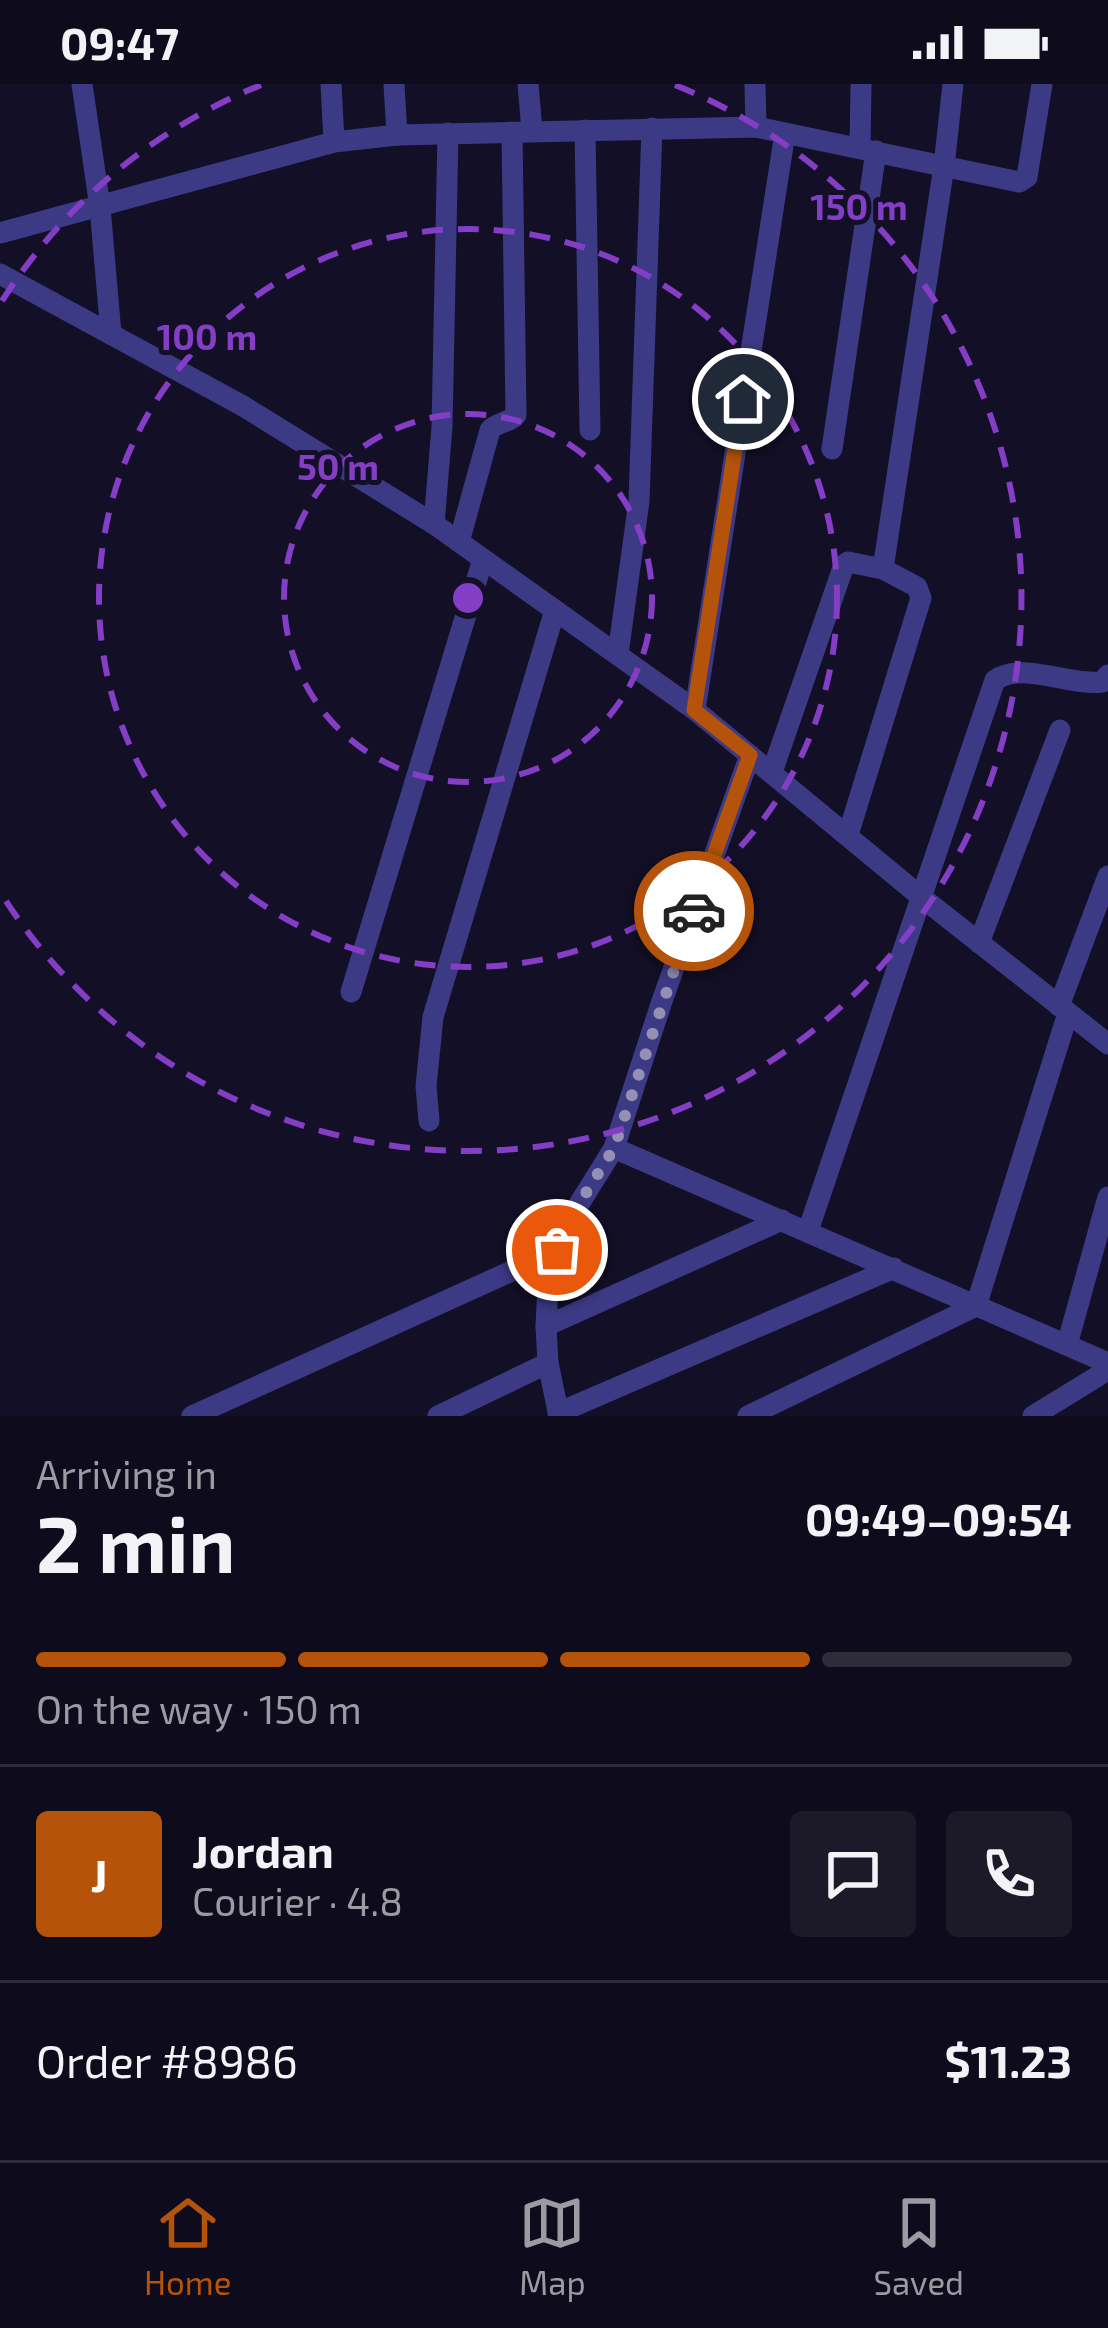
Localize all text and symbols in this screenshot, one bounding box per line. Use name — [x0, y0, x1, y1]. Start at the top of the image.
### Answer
text: 09:47 — [60, 15, 179, 69]
text: 150 m — [810, 184, 908, 227]
text: 100 m — [157, 314, 257, 357]
pin — [692, 348, 794, 450]
icon: home — [710, 366, 776, 432]
text: 50 m — [297, 444, 379, 487]
centre of rings — [447, 577, 489, 619]
courier — [634, 851, 754, 971]
icon: car — [661, 878, 727, 944]
pin — [506, 1199, 608, 1301]
icon: bag — [524, 1217, 590, 1283]
text: Arriving in — [36, 1450, 217, 1497]
text: 09:49–09:54 — [805, 1491, 1072, 1545]
text: 2 min — [36, 1495, 235, 1589]
text: On the way · 150 m — [36, 1685, 362, 1732]
button: chat — [790, 1811, 916, 1937]
button: phone — [946, 1811, 1072, 1937]
text: Jordan — [192, 1823, 334, 1877]
text: J — [91, 1847, 107, 1901]
text: Courier · 4.8 — [192, 1877, 403, 1924]
text: Order #8986 — [36, 2033, 298, 2087]
text: $11.23 — [944, 2033, 1072, 2087]
tab: Home — [144, 2190, 231, 2302]
tab: Map — [519, 2190, 586, 2302]
tab: Saved — [873, 2190, 964, 2302]

